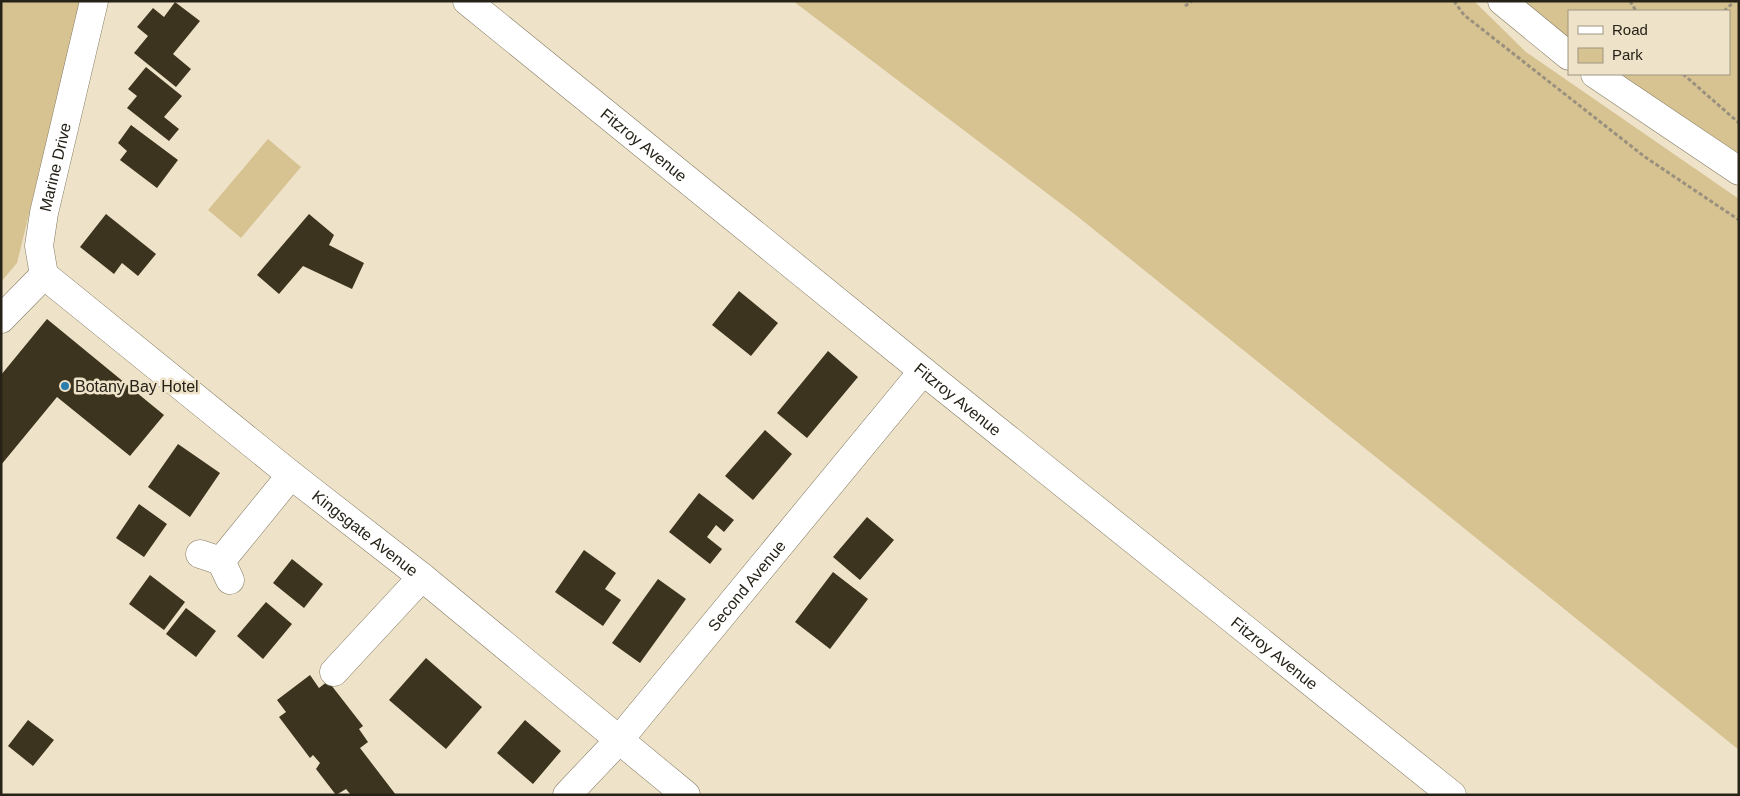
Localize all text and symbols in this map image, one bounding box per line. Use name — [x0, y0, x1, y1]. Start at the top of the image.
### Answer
legend — [1568, 10, 1730, 75]
text: Road — [1612, 21, 1648, 38]
text: Park — [1612, 46, 1643, 63]
street label: Fitzroy Avenue — [597, 105, 690, 185]
street label: Marine Drive — [37, 121, 74, 213]
street label: Fitzroy Avenue — [911, 360, 1004, 439]
place label: Botany Bay Hotel — [75, 378, 199, 395]
marker: Botany Bay Hotel — [59, 380, 71, 392]
street label: Kingsgate Avenue — [309, 487, 421, 580]
street label: Second Avenue — [705, 537, 789, 634]
street label: Fitzroy Avenue — [1228, 614, 1321, 693]

